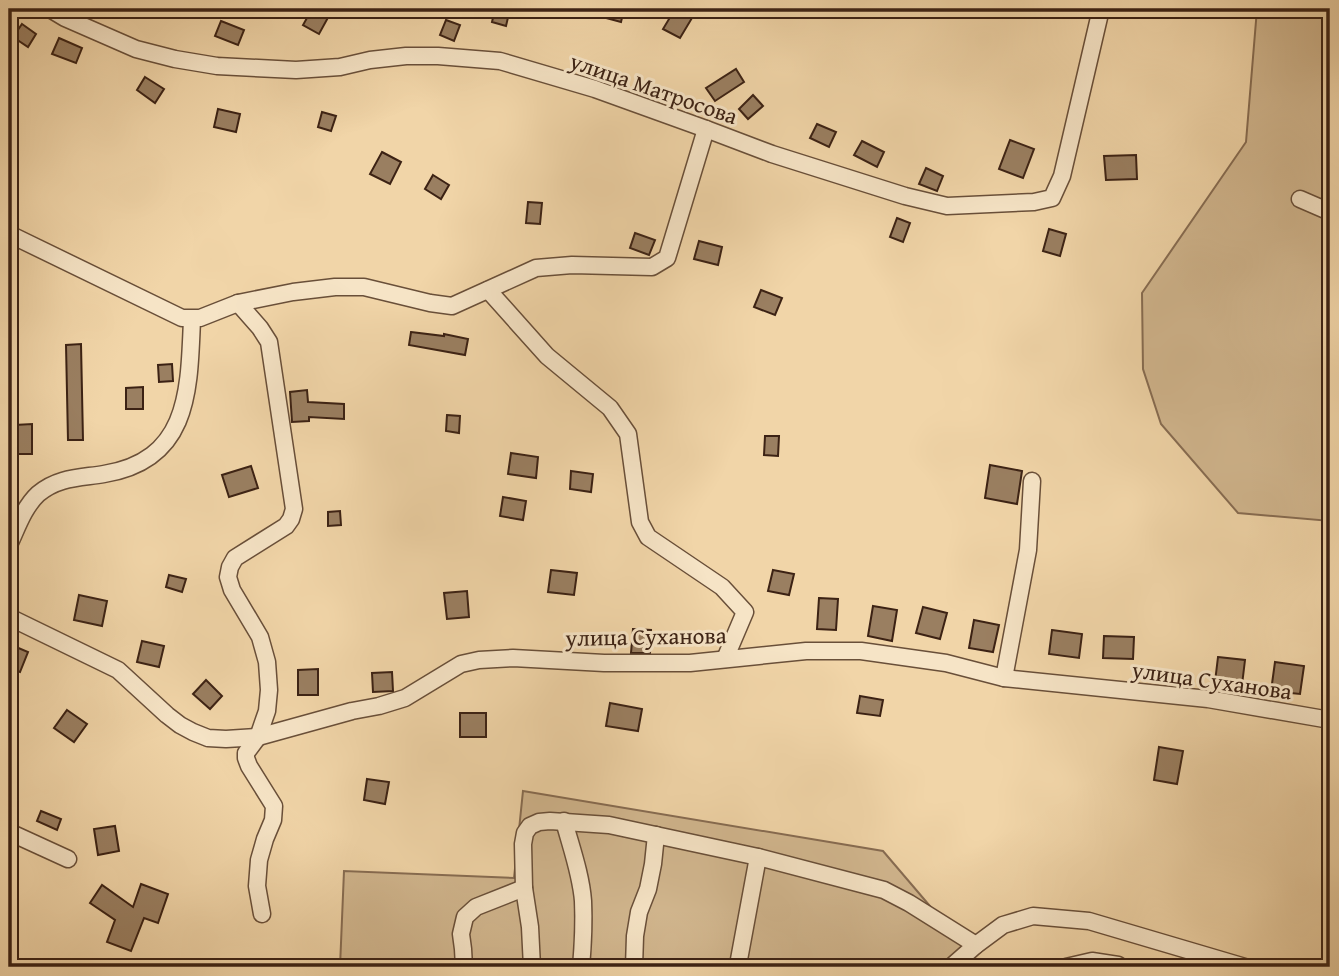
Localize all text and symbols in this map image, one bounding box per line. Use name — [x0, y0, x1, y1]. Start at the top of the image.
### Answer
street label: улица Матросова — [565, 44, 742, 132]
street label: улица Суханова — [564, 618, 727, 654]
street label: улица Суханова — [1129, 652, 1294, 708]

